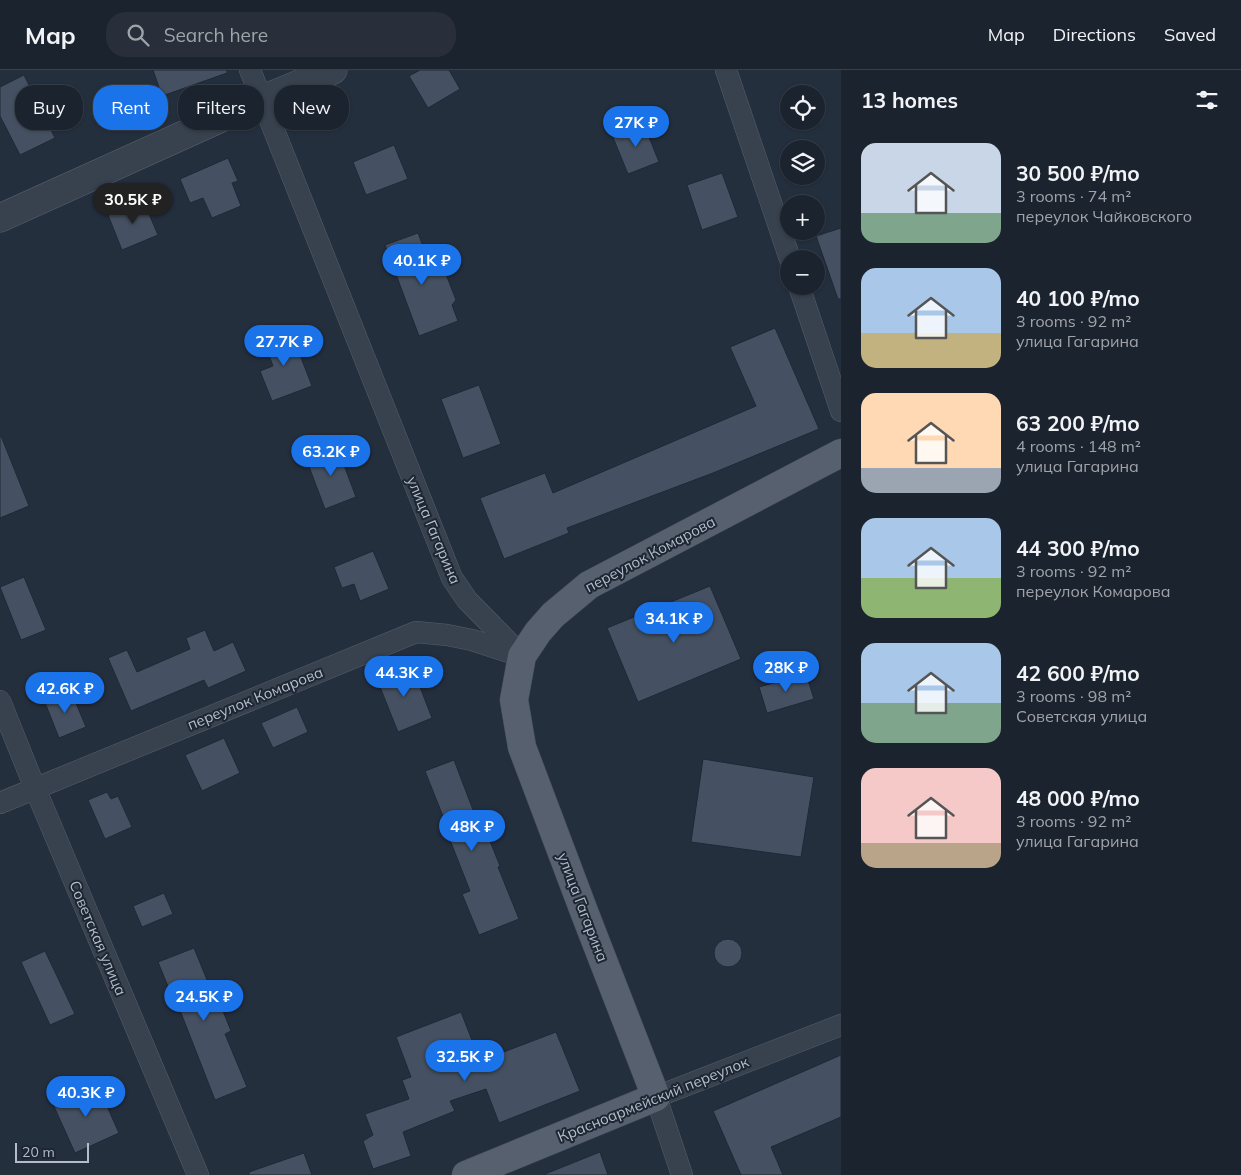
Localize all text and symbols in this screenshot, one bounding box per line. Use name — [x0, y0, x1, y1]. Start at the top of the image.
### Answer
search box — [106, 12, 456, 57]
text: Map — [25, 20, 76, 50]
icon: search — [124, 21, 152, 49]
text: Search here — [164, 23, 268, 47]
text: Map — [988, 23, 1025, 46]
text: Directions — [1053, 23, 1136, 46]
text: Saved — [1164, 23, 1216, 46]
chip: Buy — [15, 85, 83, 130]
chip: Rent — [93, 85, 168, 130]
chip: Filters — [178, 85, 264, 130]
chip: New — [274, 85, 349, 130]
map controls — [780, 85, 825, 295]
button: locate — [780, 85, 825, 130]
icon: filters — [1193, 86, 1221, 114]
text: 13 homes — [861, 87, 958, 113]
pin: 27K ₽ — [601, 106, 671, 148]
text: 27K ₽ — [614, 112, 658, 132]
button: layers — [780, 140, 825, 185]
text: 30 500 ₽/mo — [1016, 160, 1140, 186]
icon: home — [901, 163, 961, 223]
pin: 30.5K ₽ — [87, 182, 179, 225]
text: 3 rooms · 74 m² — [1016, 186, 1131, 206]
text: 30.5K ₽ — [104, 189, 162, 209]
button: + — [780, 195, 825, 240]
text: переулок Чайковского — [1016, 206, 1192, 226]
pin: 40.1K ₽ — [376, 244, 468, 286]
text: 40.1K ₽ — [393, 250, 451, 270]
button: − — [780, 250, 825, 295]
text: 40 100 ₽/mo — [1016, 285, 1140, 311]
icon: home — [901, 288, 961, 348]
text: 3 rooms · 92 m² — [1016, 311, 1131, 331]
pin: 27.7K ₽ — [238, 324, 330, 367]
text: 27.7K ₽ — [255, 331, 313, 351]
text: улица Гагарина — [1016, 331, 1139, 351]
text: 63 200 ₽/mo — [1016, 410, 1140, 436]
icon: home — [901, 413, 961, 473]
pin: 63.2K ₽ — [285, 434, 377, 477]
text: 4 rooms · 148 m² — [1016, 436, 1141, 456]
text: 63.2K ₽ — [302, 441, 360, 461]
text: улица Гагарина — [1016, 456, 1139, 476]
street label: улица Гагарина — [403, 473, 465, 587]
street label: переулок Комарова — [582, 512, 718, 596]
text: 44 300 ₽/mo — [1016, 535, 1140, 561]
icon: home — [901, 538, 961, 598]
text: 3 rooms · 92 m² — [1016, 561, 1131, 581]
text: переулок Комарова — [1016, 581, 1171, 601]
pin: 34.1K ₽ — [628, 602, 720, 644]
text: 34.1K ₽ — [645, 608, 703, 628]
pin: 28K ₽ — [751, 650, 821, 693]
pin: 44.3K ₽ — [358, 656, 450, 698]
text: 28K ₽ — [764, 657, 808, 677]
text: 42 600 ₽/mo — [1016, 660, 1140, 686]
street label: переулок Комарова — [184, 662, 326, 734]
text: 44.3K ₽ — [375, 662, 433, 682]
icon: home — [901, 663, 961, 723]
pin: 42.6K ₽ — [19, 672, 111, 714]
text: 42.6K ₽ — [36, 678, 94, 698]
text: 3 rooms · 98 m² — [1016, 686, 1131, 706]
text: Советская улица — [1016, 706, 1147, 726]
text: 48 000 ₽/mo — [1016, 785, 1140, 811]
icon: home — [901, 788, 961, 848]
pin: 48K ₽ — [437, 810, 507, 852]
text: 3 rooms · 92 m² — [1016, 811, 1131, 831]
text: 48K ₽ — [450, 816, 494, 836]
text: улица Гагарина — [1016, 831, 1139, 851]
street label: улица Гагарина — [554, 850, 612, 964]
street label: Советская улица — [65, 878, 131, 998]
pin: 24.5K ₽ — [158, 980, 250, 1022]
text: 24.5K ₽ — [175, 986, 233, 1006]
pin: 32.5K ₽ — [419, 1040, 511, 1082]
text: 32.5K ₽ — [436, 1046, 494, 1066]
street label: Красноармейский переулок — [555, 1052, 752, 1146]
pin: 40.3K ₽ — [40, 1076, 132, 1118]
text: 40.3K ₽ — [57, 1082, 115, 1102]
scale bar — [15, 1140, 89, 1163]
text: 20 m — [22, 1143, 55, 1161]

